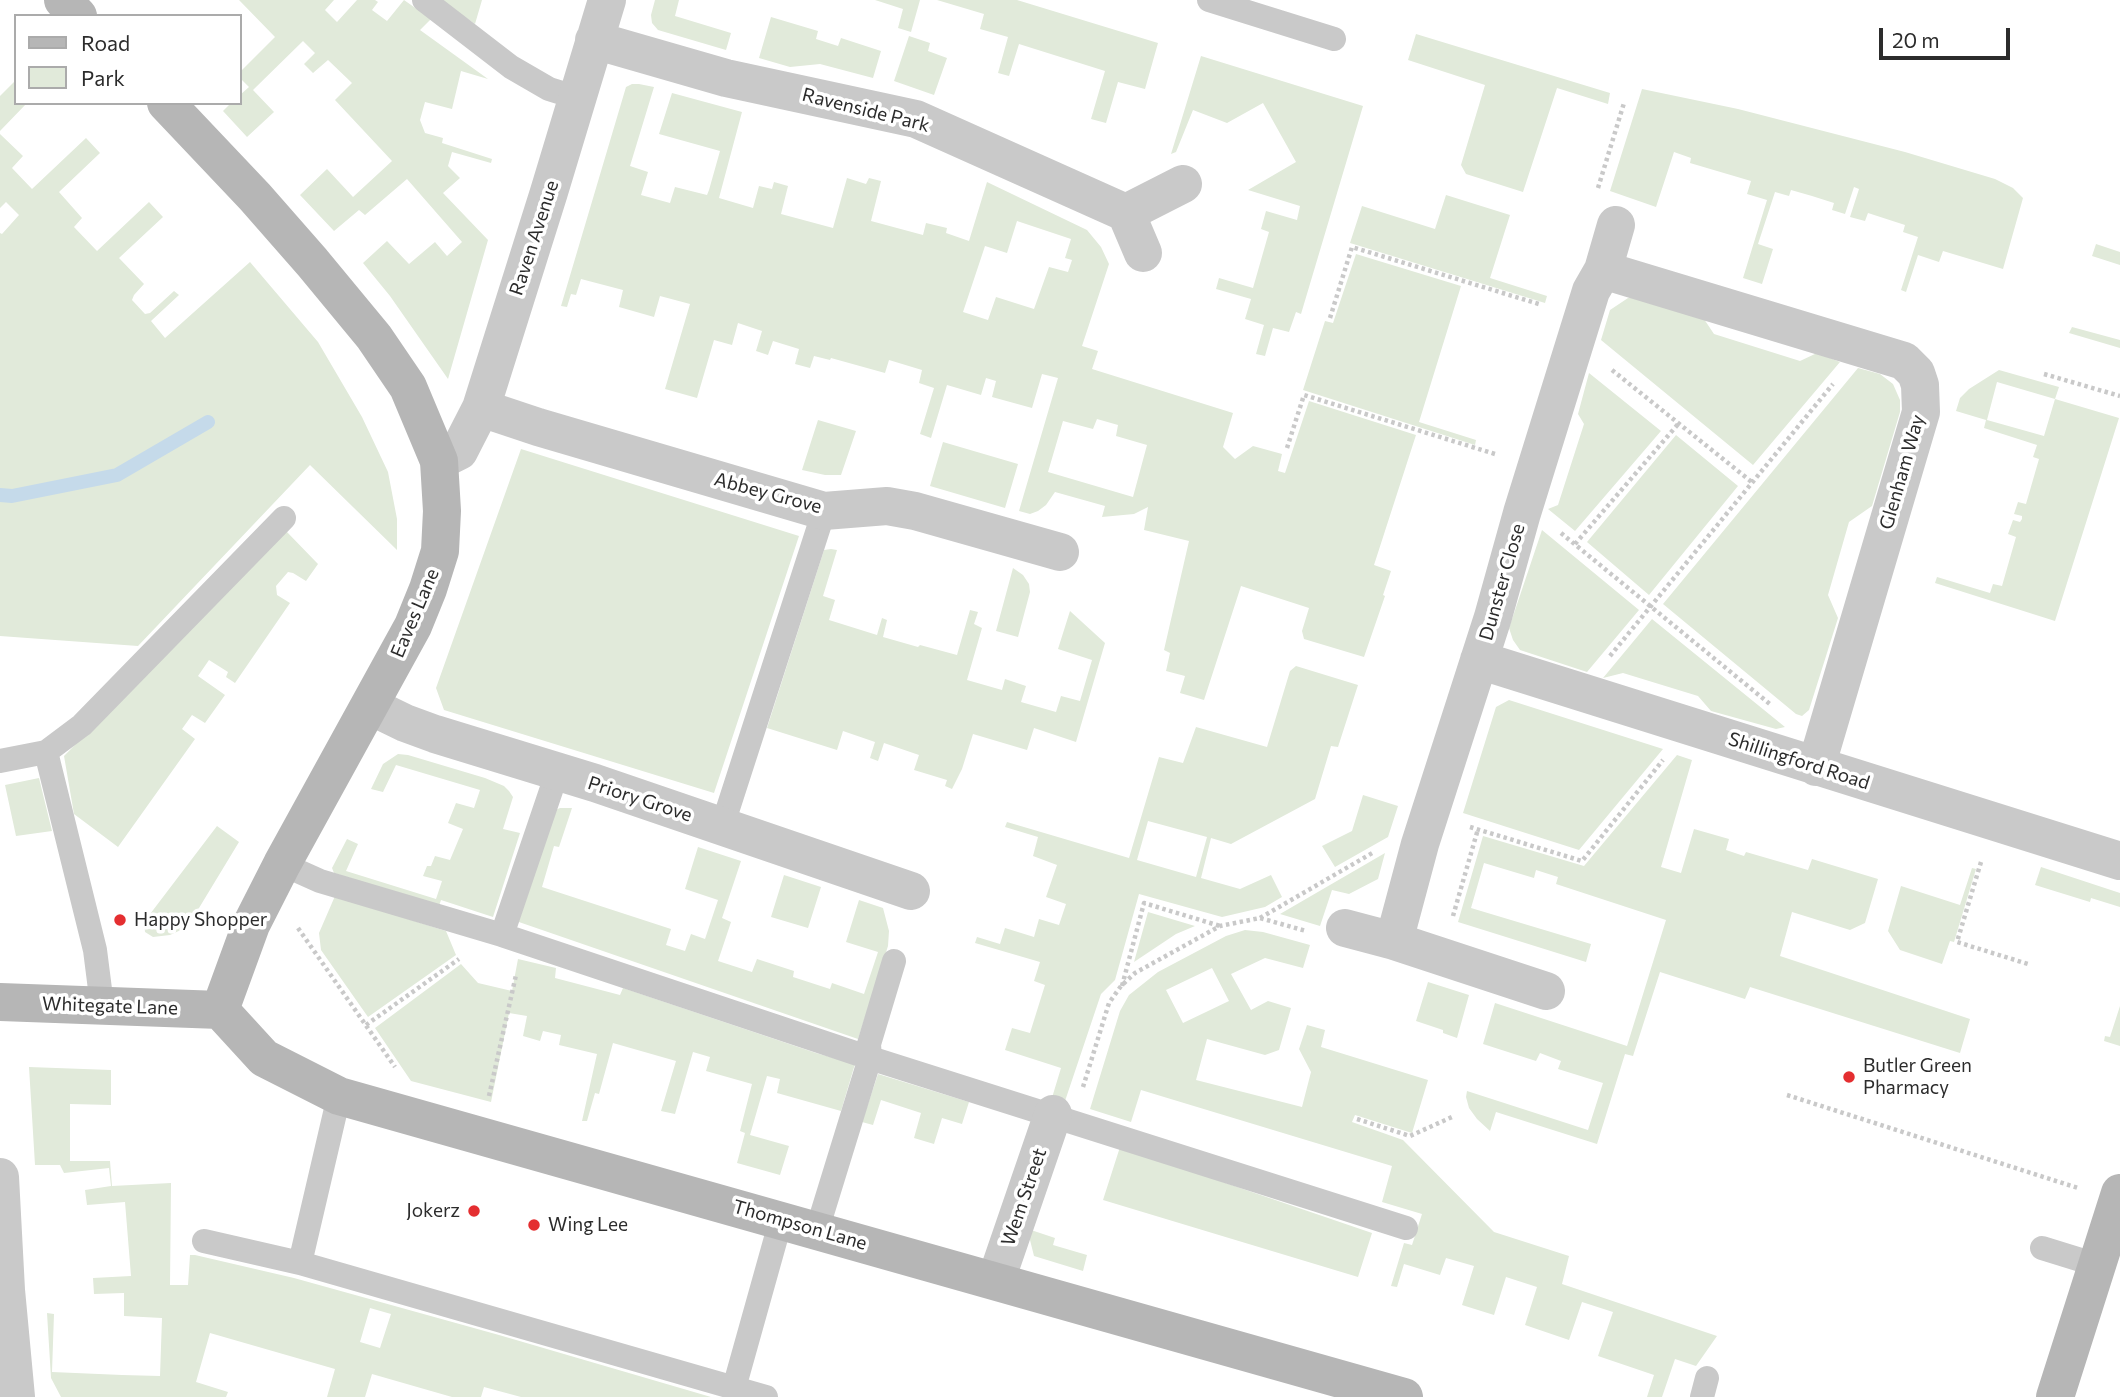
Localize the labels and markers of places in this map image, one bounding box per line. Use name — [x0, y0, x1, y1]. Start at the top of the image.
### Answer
place label: Happy Shopper — [134, 909, 267, 931]
marker: Happy Shopper — [112, 912, 128, 928]
place label: Butler Green Pharmacy — [1863, 1055, 1972, 1099]
marker: Butler Green Pharmacy — [1841, 1069, 1857, 1085]
place label: Jokerz — [406, 1200, 460, 1222]
marker: Jokerz — [466, 1203, 482, 1219]
place label: Wing Lee — [548, 1214, 628, 1236]
marker: Wing Lee — [526, 1217, 542, 1233]

